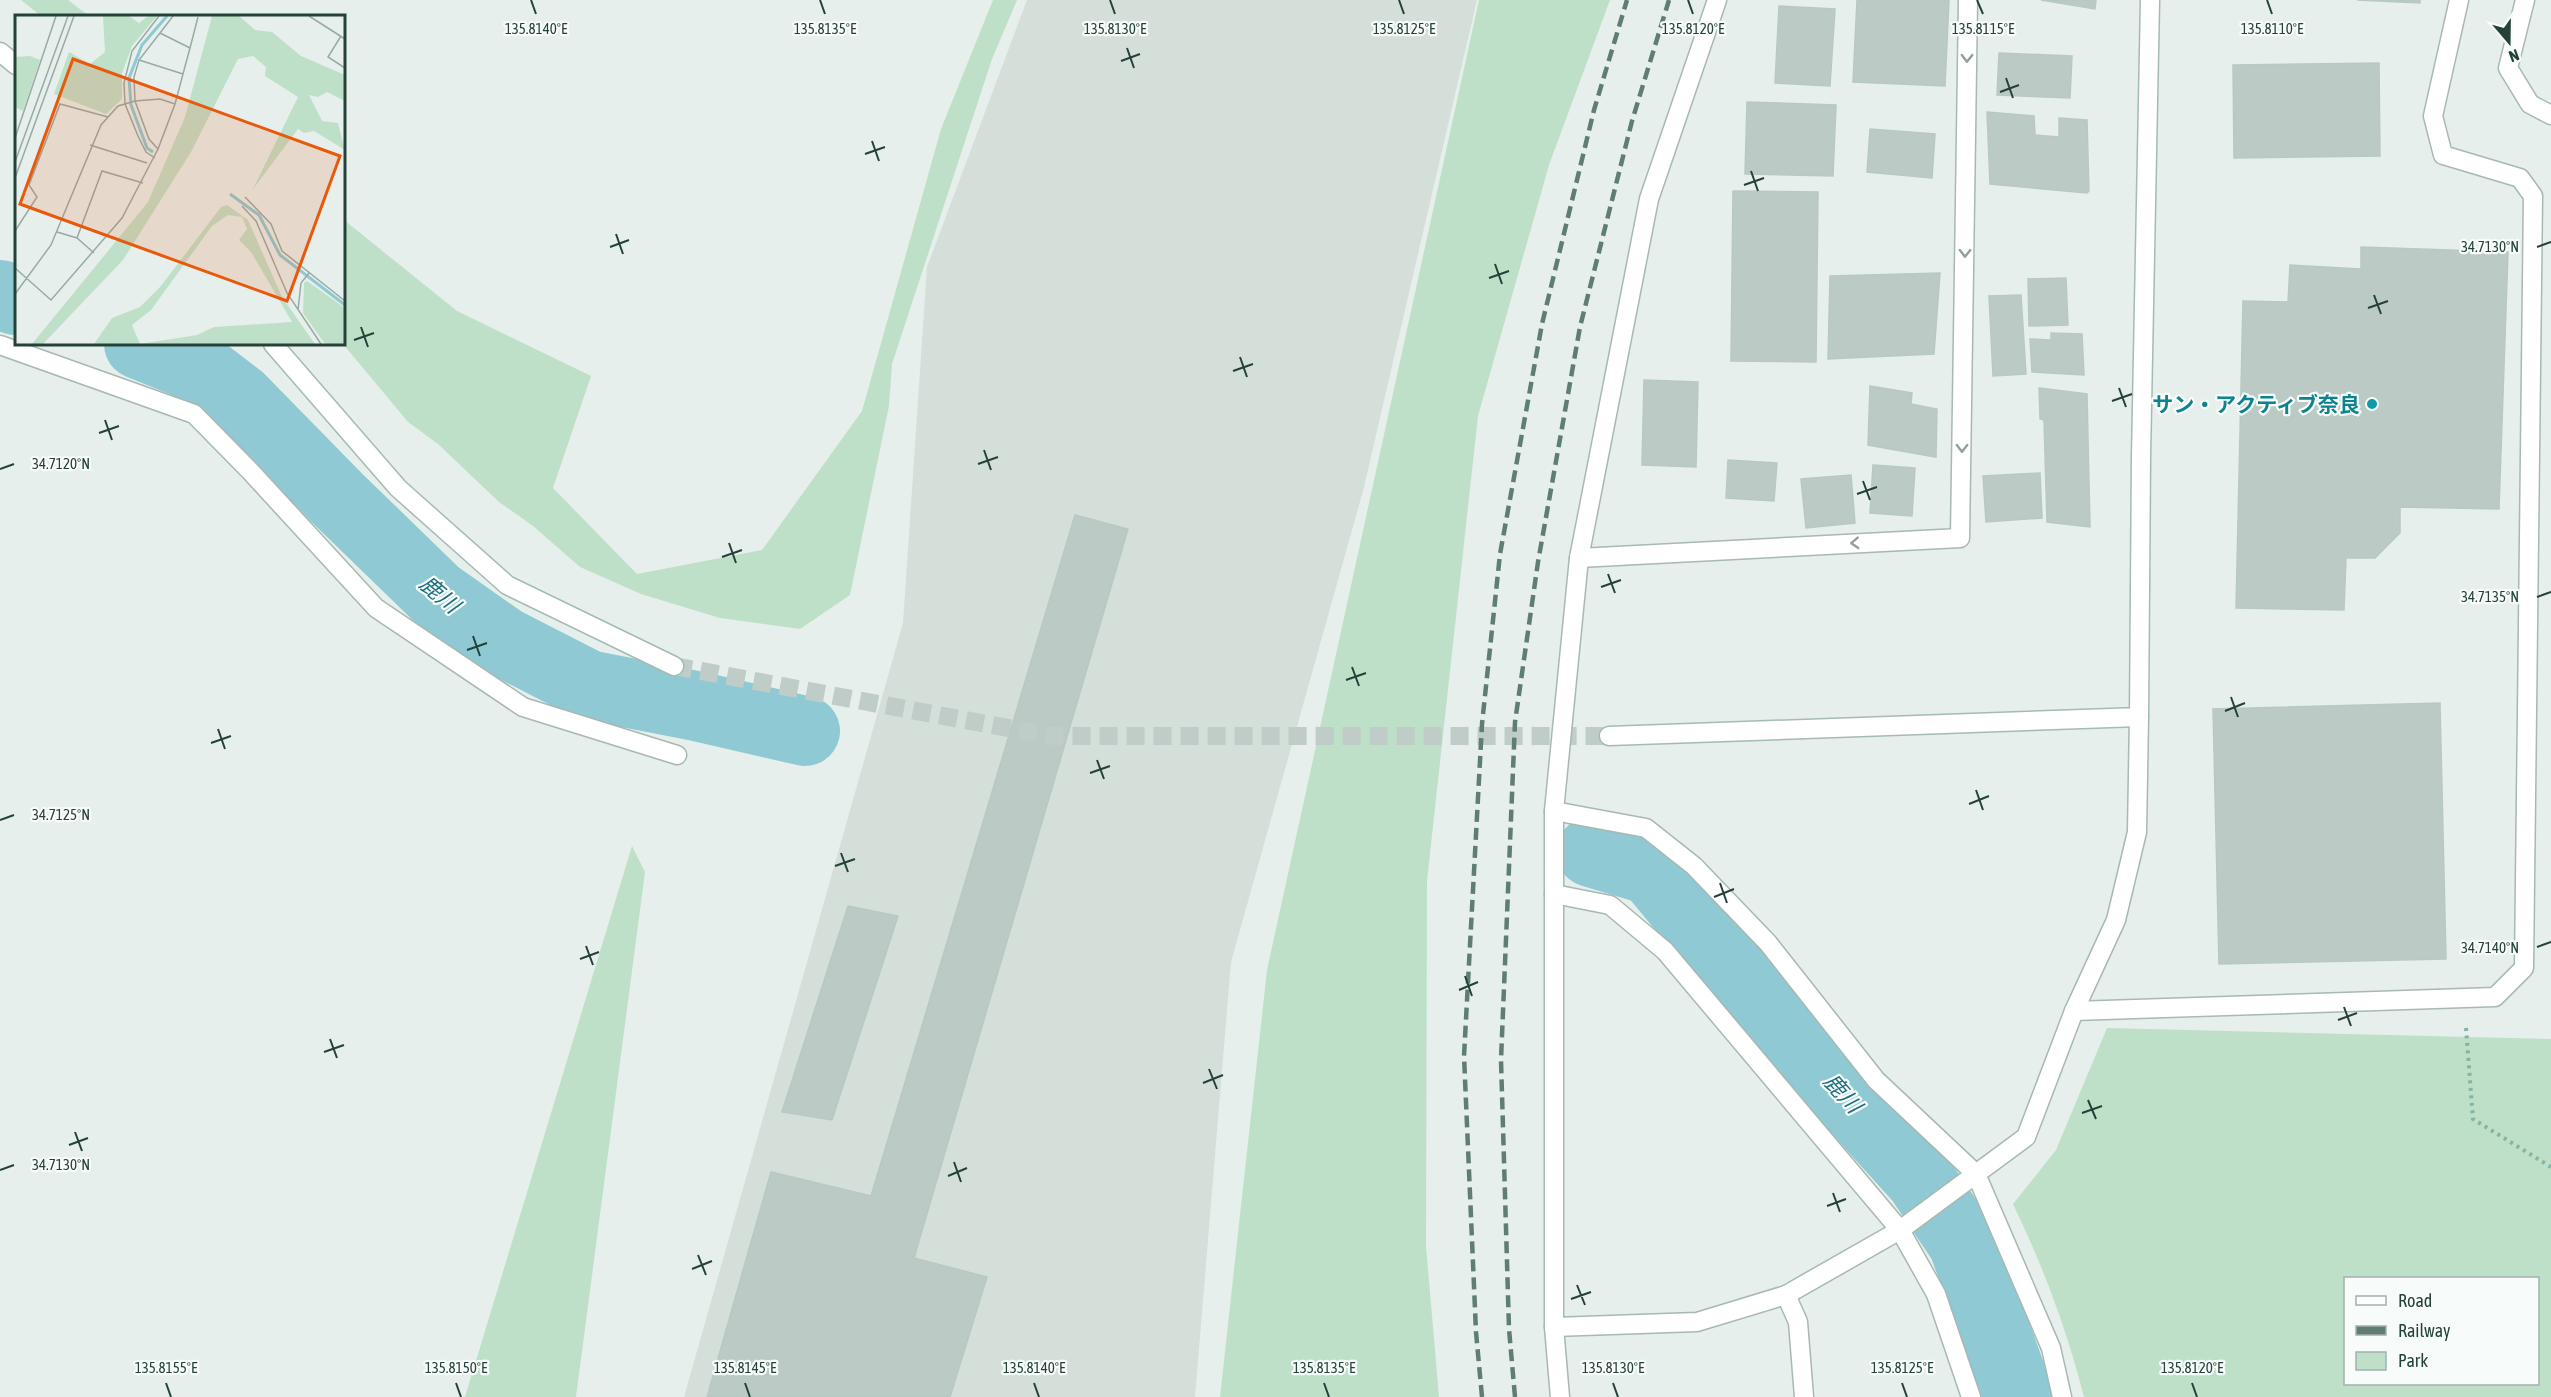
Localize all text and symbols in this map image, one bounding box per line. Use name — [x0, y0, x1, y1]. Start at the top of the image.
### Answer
north arrow — [2479, 12, 2539, 72]
inset map — [15, 15, 345, 345]
text: 135.8140°E — [505, 20, 568, 37]
text: 135.8135°E — [794, 20, 857, 37]
text: 135.8130°E — [1084, 20, 1147, 37]
text: 135.8125°E — [1373, 20, 1436, 37]
text: 135.8120°E — [1662, 20, 1725, 37]
text: 135.8115°E — [1952, 20, 2015, 37]
text: 135.8110°E — [2241, 20, 2304, 37]
text: N — [2507, 46, 2522, 66]
one-way arrow — [1961, 54, 1973, 63]
text: 34.7130°N — [2461, 238, 2519, 255]
one-way arrow — [1959, 249, 1971, 258]
place label: サン・アクティブ奈良 — [2152, 392, 2360, 416]
marker: サン・アクティブ奈良 — [2365, 397, 2379, 411]
one-way arrow — [1956, 444, 1968, 453]
text: 34.7120°N — [32, 455, 90, 472]
one-way arrow — [1850, 537, 1859, 550]
water label: 鹿川 — [415, 570, 467, 619]
text: 34.7135°N — [2461, 588, 2519, 605]
text: 34.7125°N — [32, 806, 90, 823]
text: 34.7140°N — [2461, 939, 2519, 956]
water label: 鹿川 — [1819, 1068, 1869, 1120]
text: 34.7130°N — [32, 1156, 90, 1173]
legend — [2344, 1277, 2539, 1385]
text: Road — [2398, 1290, 2432, 1311]
text: Railway — [2398, 1320, 2450, 1341]
text: Park — [2398, 1350, 2428, 1371]
text: 135.8155°E — [135, 1359, 198, 1376]
text: 135.8150°E — [425, 1359, 488, 1376]
text: 135.8145°E — [714, 1359, 777, 1376]
text: 135.8140°E — [1003, 1359, 1066, 1376]
text: 135.8135°E — [1293, 1359, 1356, 1376]
text: 135.8130°E — [1582, 1359, 1645, 1376]
text: 135.8125°E — [1871, 1359, 1934, 1376]
text: 135.8120°E — [2161, 1359, 2224, 1376]

